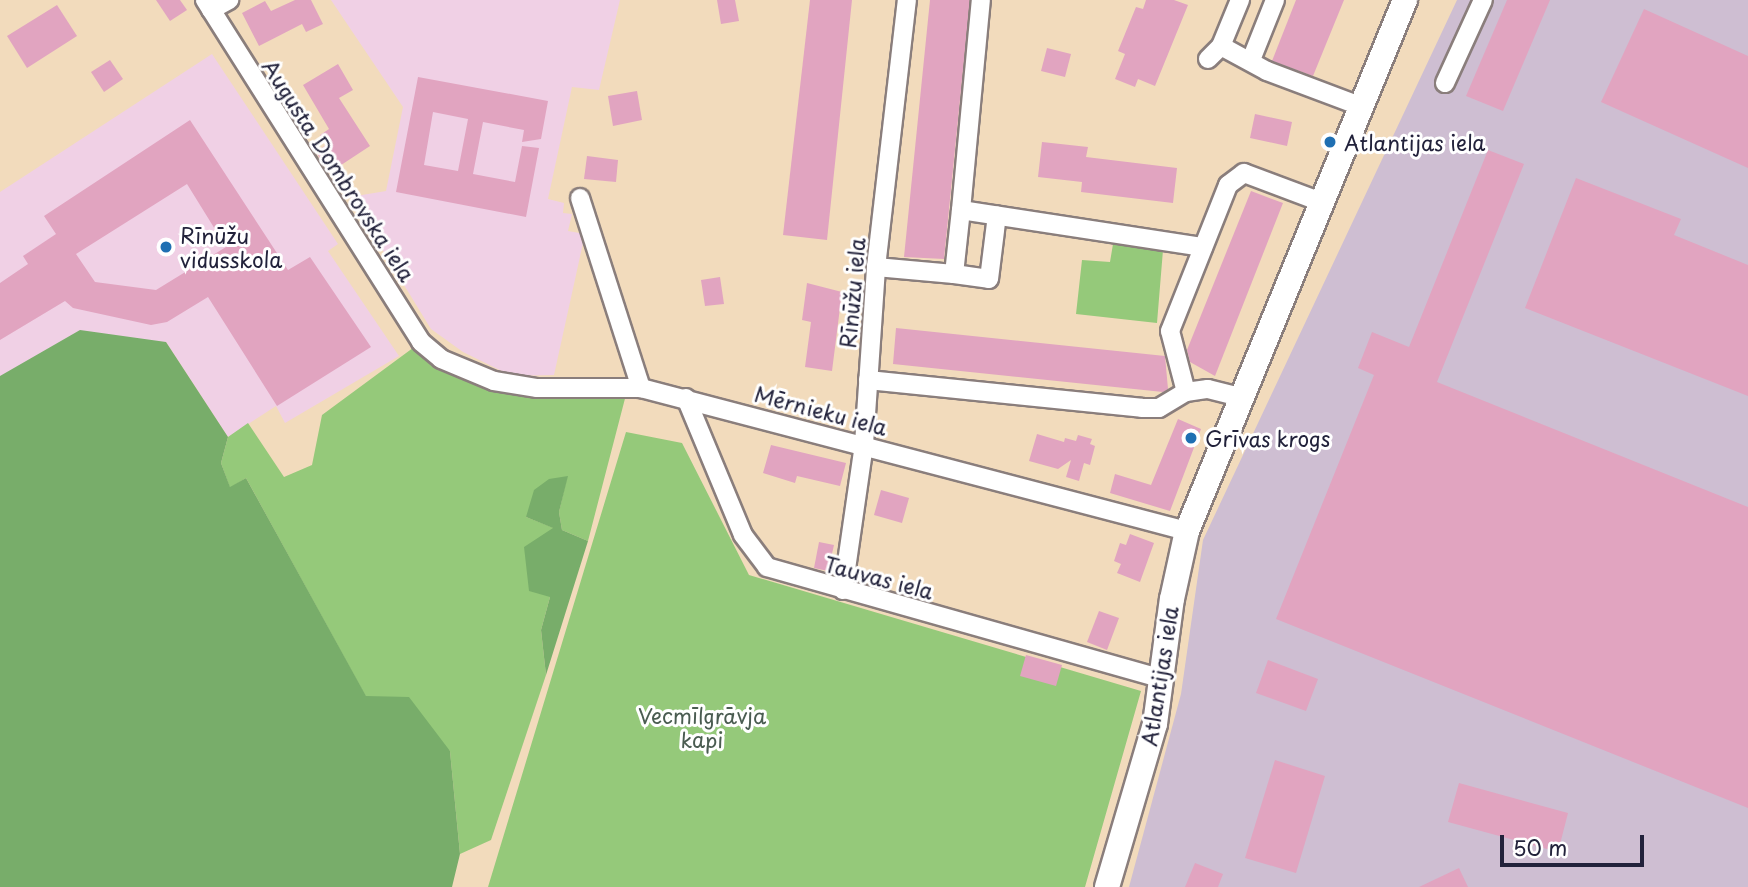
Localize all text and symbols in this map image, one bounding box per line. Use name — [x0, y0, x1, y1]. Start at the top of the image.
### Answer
street label: Augusta Dombrovska iela — [257, 54, 421, 286]
place label: Atlantijas iela — [1344, 129, 1486, 155]
marker: Atlantijas iela — [1322, 134, 1338, 150]
place label: Rīnūžu vidusskola — [180, 222, 282, 272]
street label: Rīnūžu iela — [835, 236, 869, 350]
marker: Rīnūžu vidusskola — [158, 239, 174, 255]
street label: Mērnieku iela — [751, 380, 891, 440]
place label: Grīvas krogs — [1205, 425, 1332, 451]
marker: Grīvas krogs — [1183, 430, 1199, 446]
street label: Tauvas iela — [822, 550, 936, 604]
street label: Atlantijas iela — [1135, 604, 1183, 748]
park label: Vecmīlgrāvja kapi — [638, 702, 766, 752]
scale bar — [1503, 820, 1646, 864]
text: 50 m — [1513, 831, 1567, 863]

